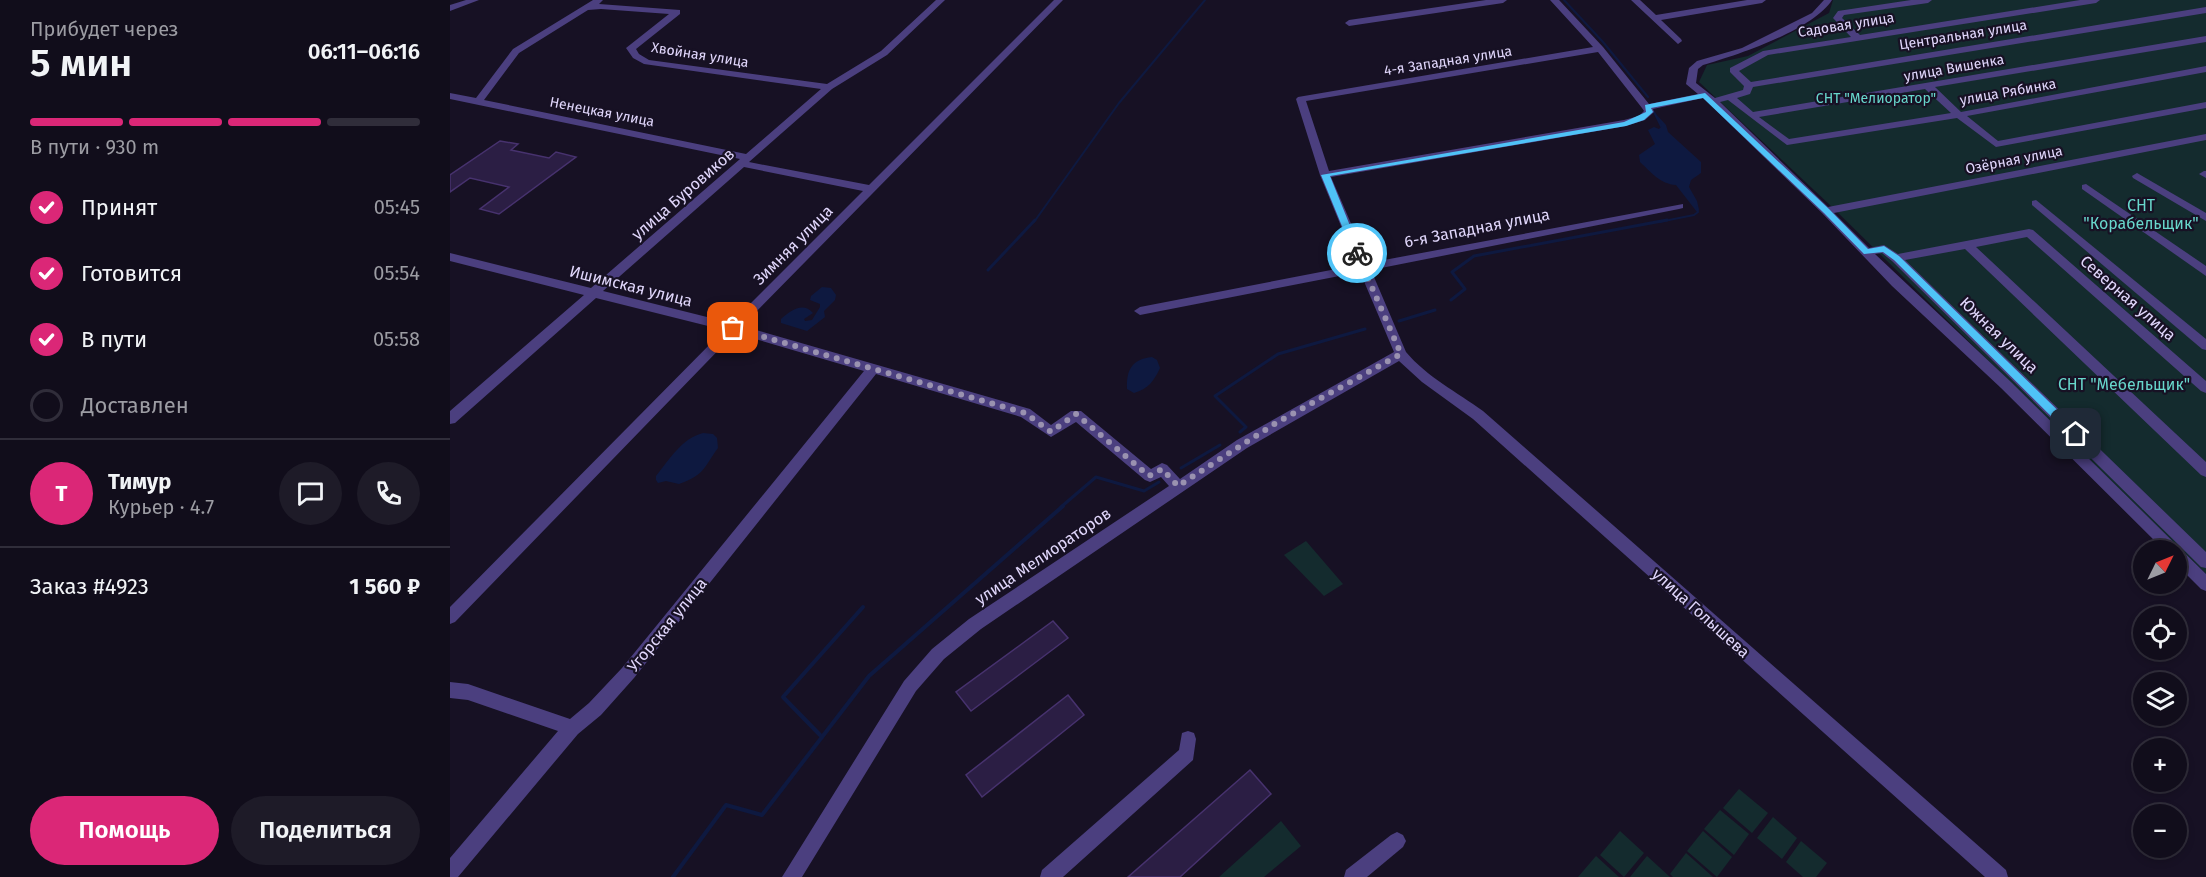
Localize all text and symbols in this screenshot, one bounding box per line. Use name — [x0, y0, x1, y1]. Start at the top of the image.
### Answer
street label: Садовая улица — [1797, 9, 1895, 41]
text: Прибудет через — [30, 17, 179, 41]
street label: Центральная улица — [1898, 17, 2028, 53]
text: 06:11–06:16 — [308, 38, 420, 65]
street label: Хвойная улица — [650, 39, 750, 71]
text: 5 мин — [30, 40, 132, 86]
street label: 4-я Западная улица — [1383, 42, 1513, 80]
street label: улица Вишенка — [1903, 51, 2005, 85]
street label: улица Рябинка — [1959, 75, 2057, 109]
park label: СНТ "Мелиоратор" — [1816, 90, 1936, 107]
street label: Ненецкая улица — [548, 94, 656, 130]
text: В пути · 930 m — [30, 135, 159, 159]
street label: Озёрная улица — [1964, 142, 2064, 178]
street label: улица Буровиков — [628, 144, 738, 244]
icon: check — [30, 191, 63, 224]
text: Принят — [81, 194, 157, 221]
text: 05:45 — [374, 195, 420, 219]
park label: СНТ "Корабельщик" — [2083, 196, 2199, 233]
street label: Зимняя улица — [749, 201, 837, 289]
street label: 6-я Западная улица — [1403, 205, 1551, 251]
courier — [1327, 223, 1387, 283]
icon: bike — [1341, 237, 1374, 270]
street label: Северная улица — [2076, 251, 2180, 345]
icon: check — [30, 257, 63, 290]
text: Готовится — [81, 260, 182, 287]
text: 05:54 — [373, 261, 420, 285]
street label: Ишимская улица — [568, 262, 694, 310]
street label: Южная улица — [1956, 293, 2042, 377]
pin — [707, 302, 758, 353]
icon: bag — [716, 311, 749, 344]
icon: check — [30, 323, 63, 356]
text: В пути — [81, 326, 147, 353]
text: 05:58 — [373, 327, 420, 351]
park label: СНТ "Мебельщик" — [2058, 375, 2190, 394]
text: Доставлен — [81, 392, 189, 419]
pin — [2050, 408, 2101, 459]
icon: home — [2059, 417, 2092, 450]
button: chat — [279, 462, 342, 525]
button: phone — [357, 462, 420, 525]
text: Тимур — [108, 468, 171, 495]
text: Т — [56, 480, 67, 507]
text: Курьер · 4.7 — [108, 495, 214, 519]
street label: улица Мелиораторов — [971, 503, 1115, 609]
north arrow — [2133, 540, 2187, 594]
map controls — [2133, 540, 2187, 858]
street label: улица Голышева — [1648, 564, 1754, 662]
text: Заказ #4923 — [30, 573, 149, 600]
text: 1 560 ₽ — [349, 573, 420, 600]
street label: Угорская улица — [623, 574, 711, 676]
button: locate — [2133, 606, 2187, 660]
button: layers — [2133, 672, 2187, 726]
button: + — [2133, 738, 2187, 792]
button: Помощь — [30, 796, 219, 865]
button: Поделиться — [231, 796, 420, 865]
button: − — [2133, 804, 2187, 858]

